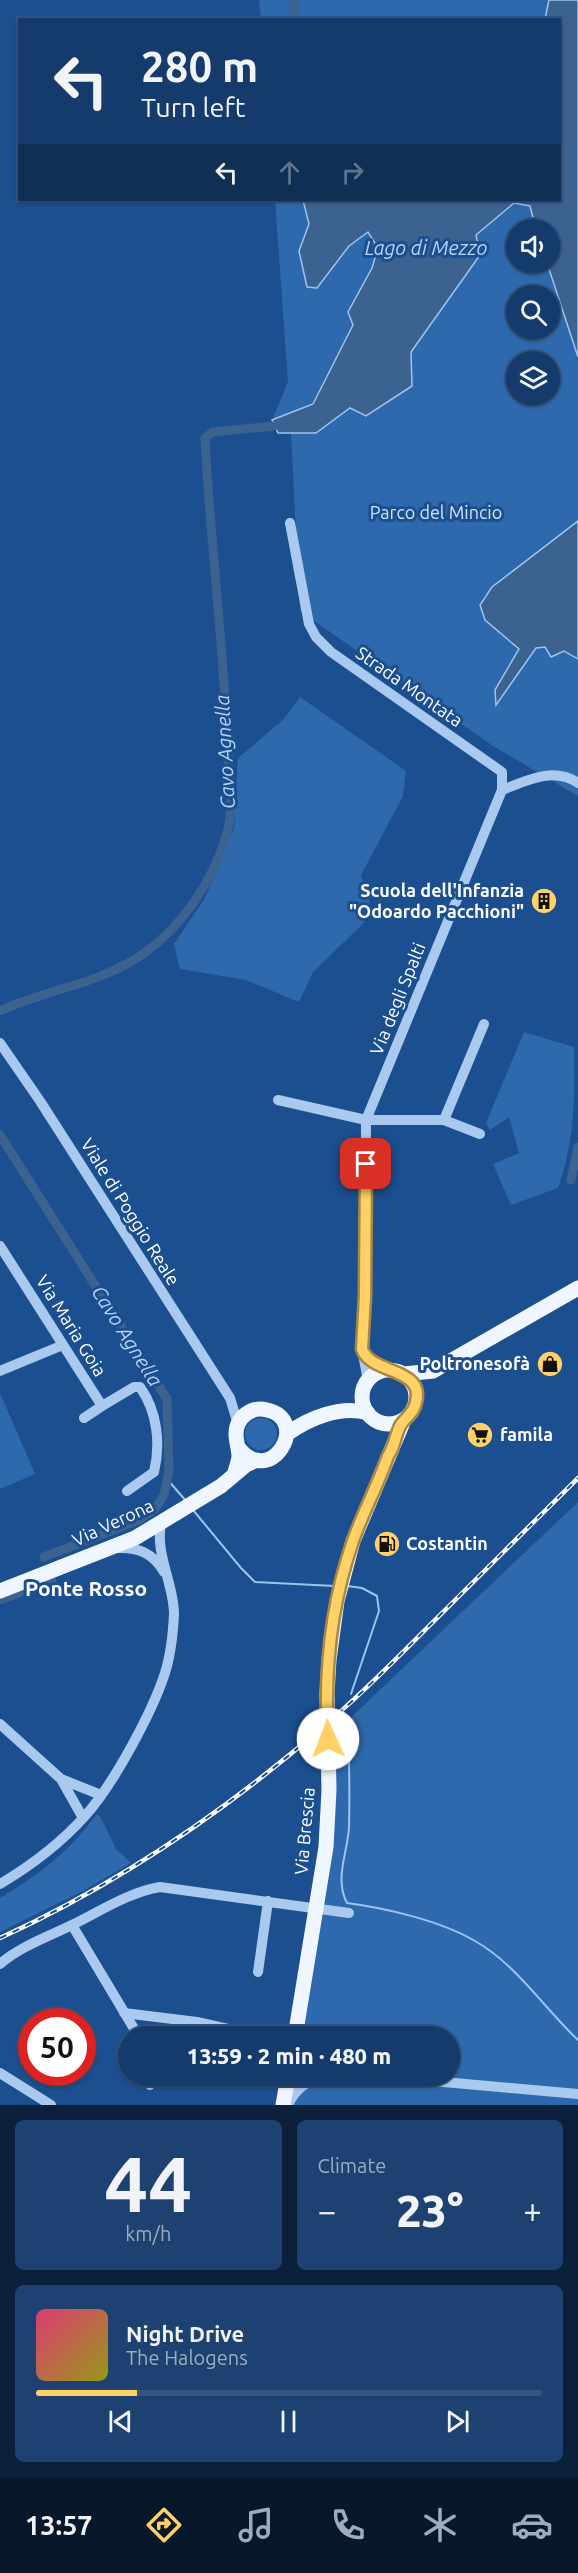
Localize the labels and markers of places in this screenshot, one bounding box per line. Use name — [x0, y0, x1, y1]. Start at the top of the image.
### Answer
place label: Scuola dell'Infanzia "Odoardo Pacchioni" — [349, 880, 524, 921]
building icon: Scuola dell'Infanzia "Odoardo Pacchioni" — [529, 886, 559, 916]
pin — [340, 1138, 391, 1189]
shop icon: Poltronesofà — [535, 1349, 565, 1379]
place label: Poltronesofà — [419, 1353, 530, 1373]
supermarket icon: famila — [465, 1420, 495, 1450]
place label: famila — [500, 1424, 553, 1444]
fuel station icon: Costantin — [372, 1529, 402, 1559]
place label: Costantin — [406, 1533, 488, 1553]

